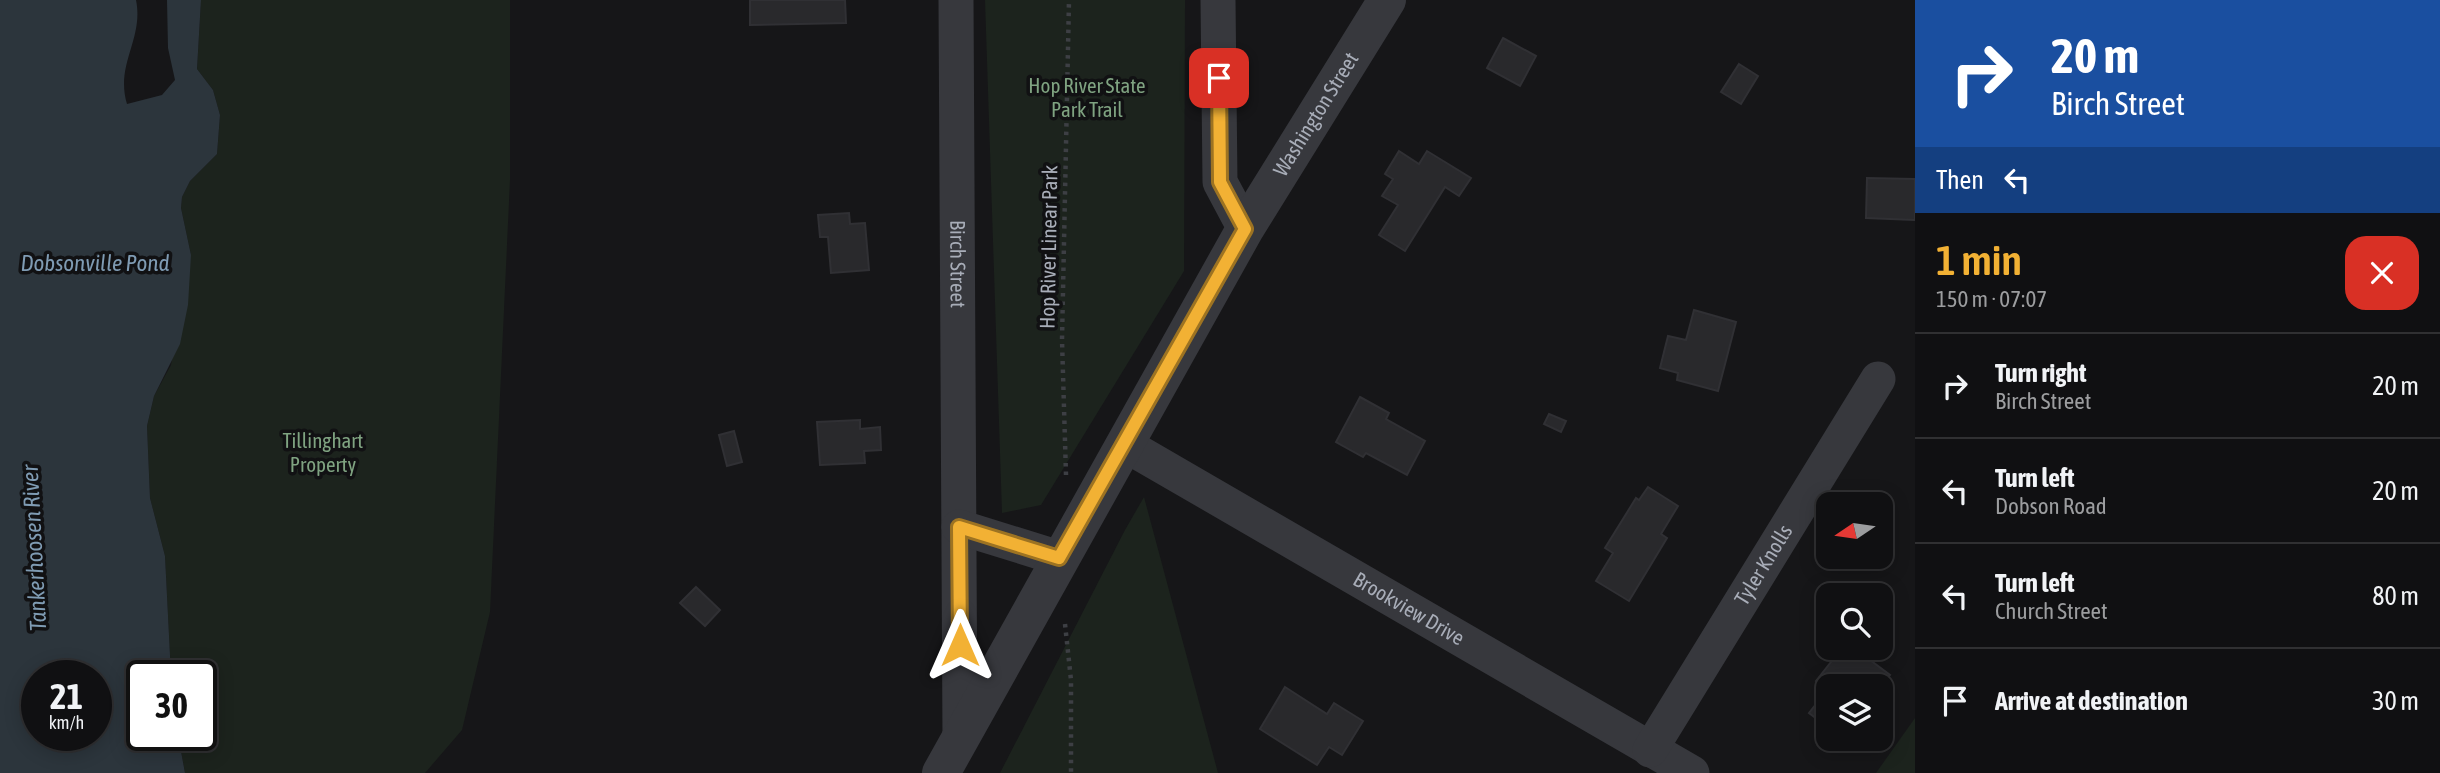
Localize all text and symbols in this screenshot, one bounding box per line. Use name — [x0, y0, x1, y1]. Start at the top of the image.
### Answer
text: 20 m — [2051, 27, 2139, 83]
icon: right — [1936, 28, 2027, 119]
pin — [1189, 48, 1249, 108]
street label: Washington Street — [1268, 48, 1363, 180]
icon: arrive — [1200, 59, 1238, 97]
park label: Hop River State Park Trail — [1028, 73, 1146, 121]
text: Birch Street — [2051, 85, 2185, 122]
icon: left — [1998, 161, 2036, 199]
street label: Hop River Linear Park — [1035, 165, 1061, 329]
text: Then — [1936, 165, 1984, 195]
street label: Birch Street — [946, 220, 971, 308]
text: 1 min — [1936, 236, 2022, 284]
button: close — [2345, 236, 2419, 310]
water label: Dobsonville Pond — [21, 250, 169, 276]
text: 150 m · 07:07 — [1936, 286, 2047, 312]
text: Turn right — [1995, 358, 2086, 388]
icon: right — [1936, 367, 1974, 405]
text: 20 m — [2372, 371, 2419, 401]
text: Birch Street — [1995, 388, 2091, 414]
park label: Tillinghart Property — [283, 428, 363, 476]
water label: Tankerhoosen River — [17, 463, 51, 632]
text: Turn left — [1995, 463, 2075, 493]
icon: left — [1936, 472, 1974, 510]
text: 20 m — [2372, 476, 2419, 506]
north arrow — [1816, 492, 1894, 569]
map controls — [1816, 492, 1893, 751]
text: Dobson Road — [1995, 493, 2107, 519]
street label: Tyler Knolls — [1729, 520, 1797, 609]
street label: Brookview Drive — [1349, 567, 1469, 650]
text: Turn left — [1995, 568, 2075, 598]
icon: left — [1936, 577, 1974, 615]
text: 80 m — [2372, 581, 2419, 611]
button: search — [1816, 583, 1893, 660]
text: Church Street — [1995, 598, 2108, 624]
position arrow — [923, 608, 997, 682]
speed limit sign: 30 — [126, 660, 217, 751]
button: layers — [1816, 674, 1893, 751]
text: 21 — [50, 676, 83, 716]
icon: arrive — [1936, 682, 1974, 720]
text: Arrive at destination — [1995, 686, 2188, 716]
text: 30 m — [2372, 686, 2419, 716]
text: km/h — [49, 712, 84, 733]

